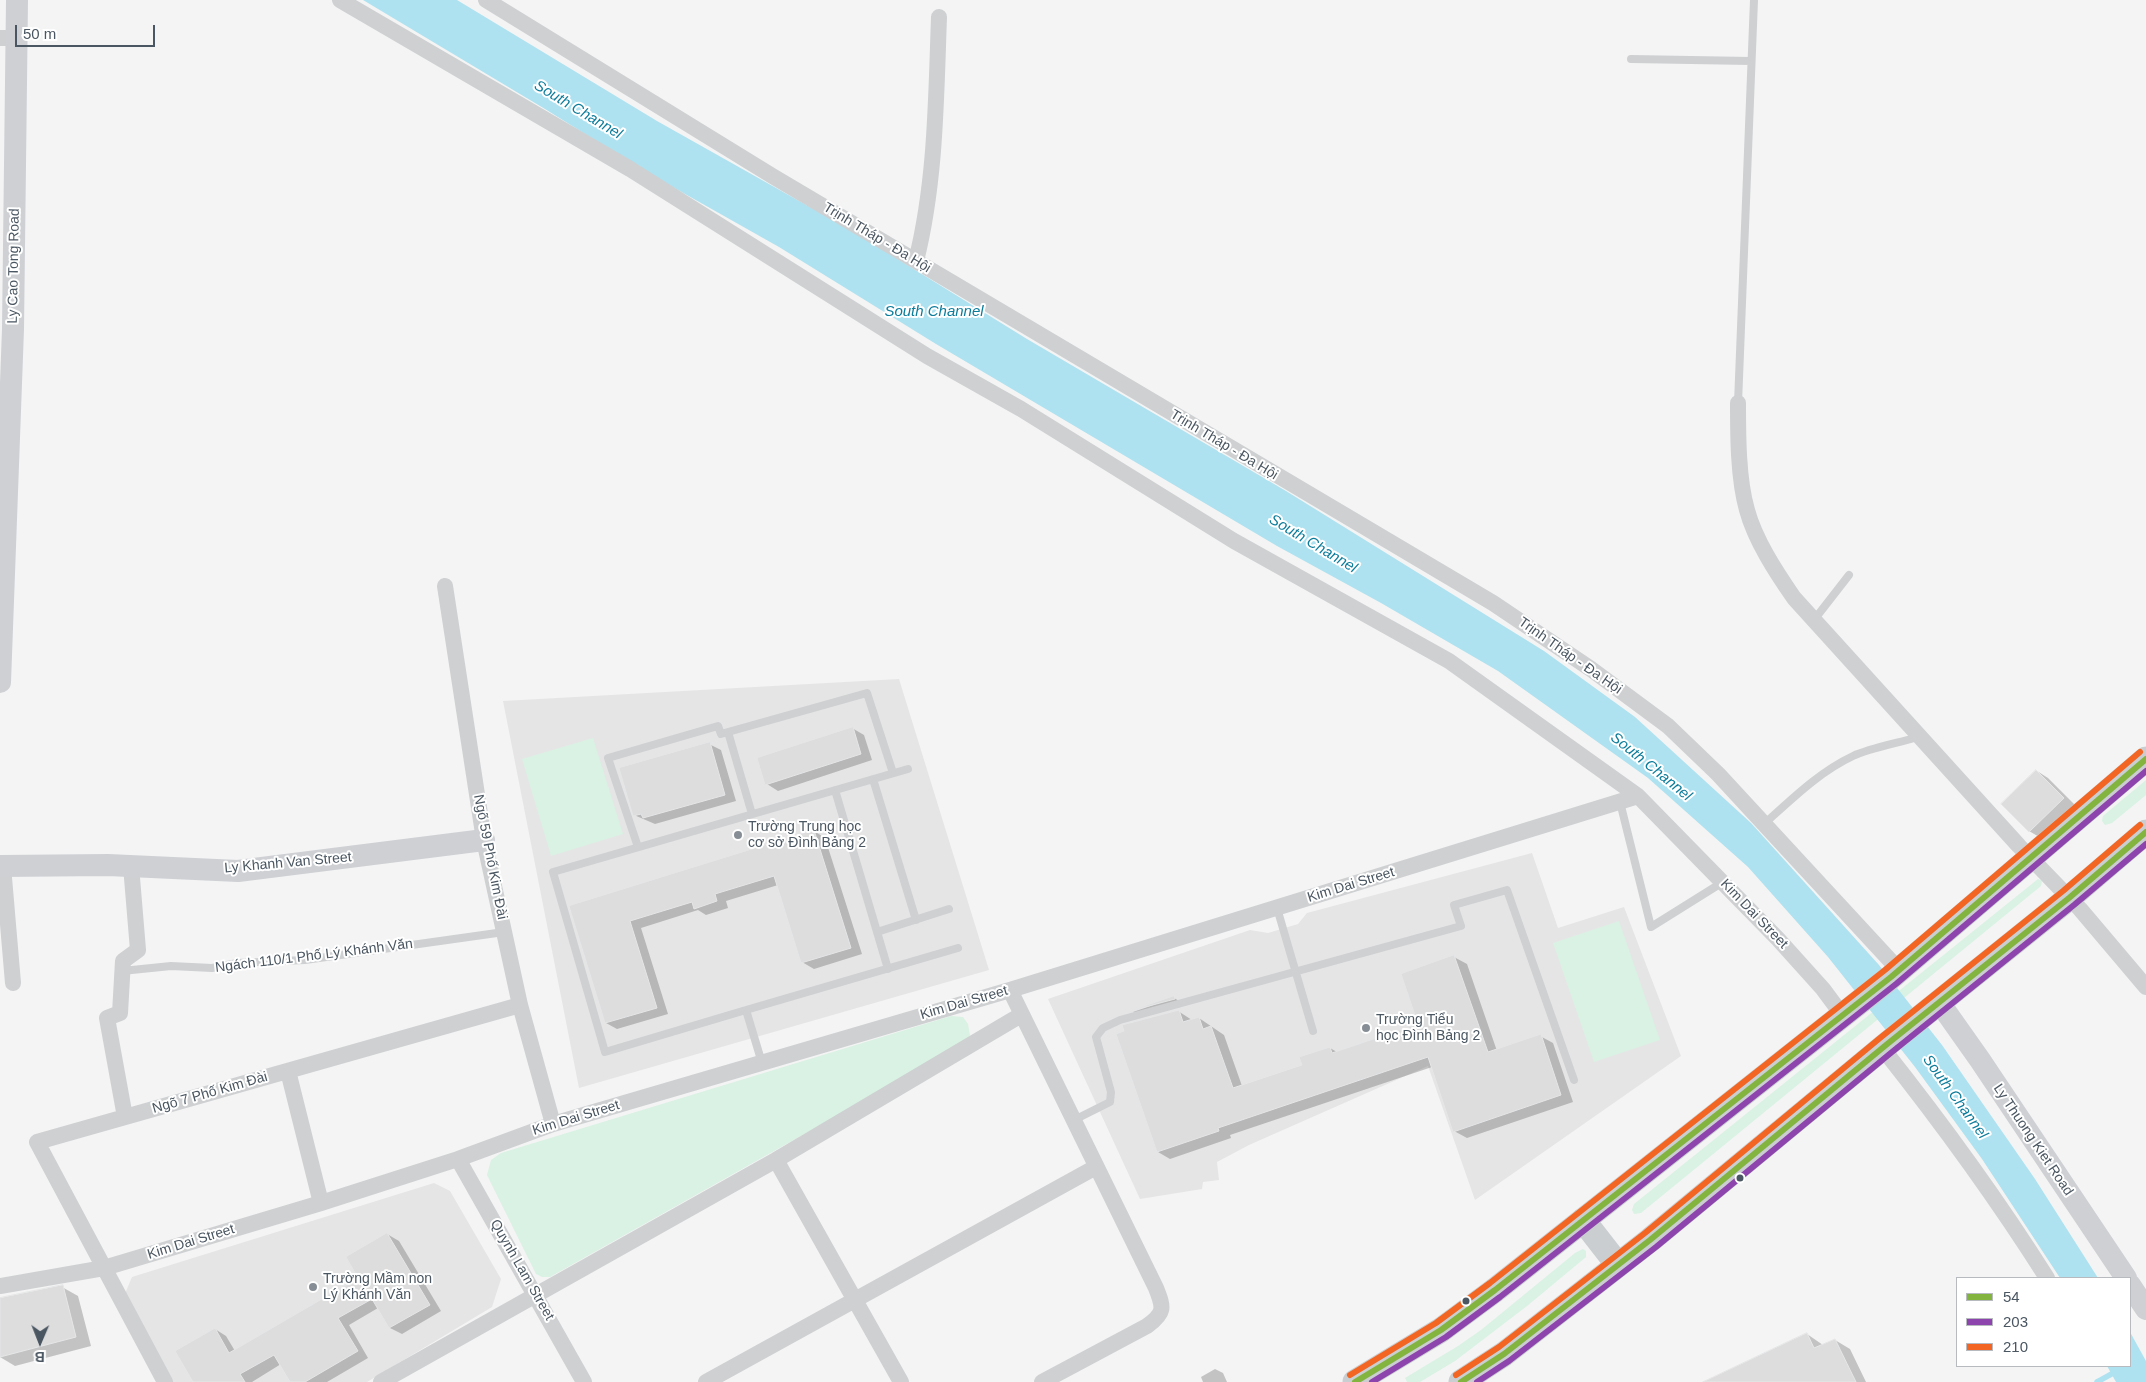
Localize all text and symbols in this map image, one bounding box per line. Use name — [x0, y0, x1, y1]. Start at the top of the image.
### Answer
scale bar — [18, 15, 158, 47]
text: 50 m — [23, 25, 56, 42]
water label: South Channel — [531, 77, 625, 143]
street label: Trịnh Tháp - Đa Hội — [820, 199, 934, 277]
street label: Ly Cao Tong Road — [5, 208, 23, 324]
water label: South Channel — [884, 303, 984, 321]
street label: Trịnh Tháp - Đa Hội — [1167, 406, 1281, 484]
water label: South Channel — [1266, 511, 1360, 577]
street label: Trịnh Tháp - Đa Hội — [1515, 614, 1625, 698]
water label: South Channel — [1607, 729, 1695, 805]
street label: Ngõ 59 Phố Kim Đài — [470, 793, 510, 921]
place label: Trường Trung học cơ sở Đình Bảng 2 — [748, 819, 866, 852]
marker: Trường Trung học cơ sở Đình Bảng 2 — [732, 829, 744, 841]
street label: Ly Khanh Van Street — [224, 849, 352, 877]
street label: Kim Dai Street — [1305, 864, 1397, 906]
street label: Kim Dai Street — [1717, 876, 1791, 952]
street label: Ngách 110/1 Phố Lý Khánh Văn — [214, 936, 414, 976]
street label: Kim Dai Street — [918, 982, 1010, 1024]
place label: Trường Tiểu học Đình Bảng 2 — [1376, 1012, 1480, 1044]
marker: Trường Tiểu học Đình Bảng 2 — [1360, 1022, 1372, 1034]
water label: South Channel — [1919, 1052, 1991, 1142]
street label: Ngõ 7 Phố Kim Đài — [150, 1069, 270, 1117]
street label: Ly Thuong Kiet Road — [1989, 1081, 2077, 1199]
street label: Kim Dai Street — [530, 1097, 622, 1139]
unlabelled marker — [1735, 1173, 1745, 1183]
street label: Quynh Lam Street — [486, 1217, 558, 1323]
street label: Kim Dai Street — [145, 1221, 237, 1263]
place label: Trường Mầm non Lý Khánh Văn — [323, 1271, 432, 1304]
legend — [1956, 1277, 2131, 1367]
marker: Trường Mầm non Lý Khánh Văn — [307, 1281, 319, 1293]
text: 54 — [2003, 1288, 2020, 1305]
unlabelled marker — [1461, 1296, 1471, 1306]
text: 203 — [2003, 1313, 2028, 1330]
north arrow — [15, 1317, 65, 1367]
text: 210 — [2003, 1338, 2028, 1355]
text: B — [35, 1349, 45, 1365]

